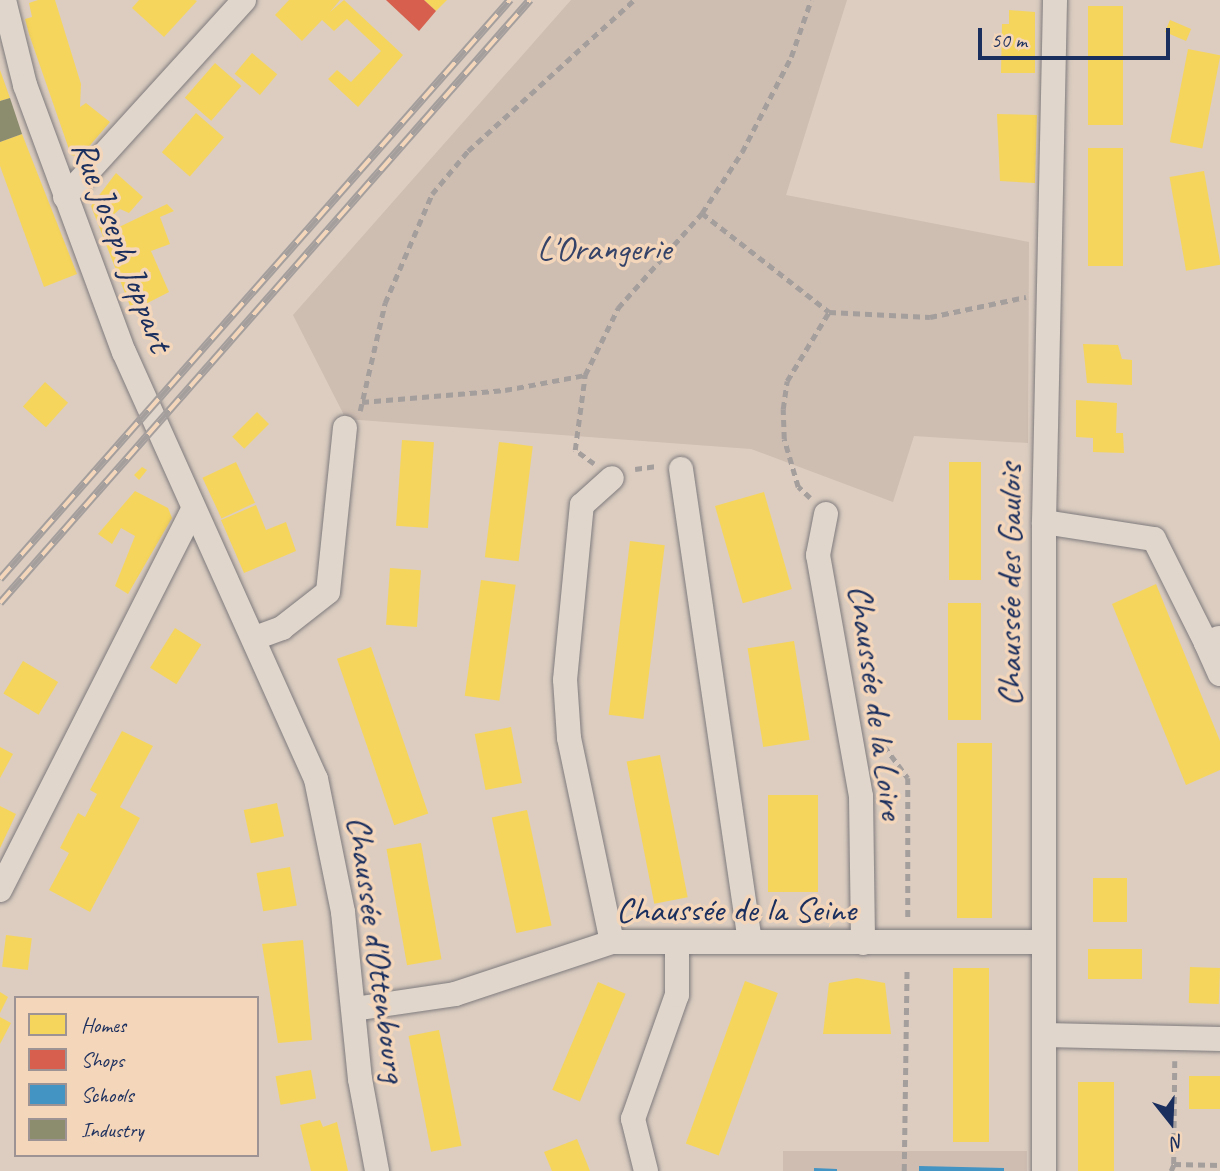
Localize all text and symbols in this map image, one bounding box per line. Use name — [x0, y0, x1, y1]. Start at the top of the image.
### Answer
scale bar — [982, 14, 1174, 58]
text: 50 m — [991, 27, 1027, 53]
street label: Rue Joseph Joppart — [63, 135, 181, 357]
park label: L'Orangerie — [537, 228, 671, 270]
street label: Chaussée des Gaulois — [989, 463, 1031, 707]
street label: Chaussée de la Loire — [839, 582, 913, 822]
street label: Chaussée d'Ottenbourg — [338, 813, 416, 1085]
street label: Chaussée de la Seine — [616, 889, 856, 931]
legend — [14, 996, 259, 1157]
text: Homes — [81, 1012, 126, 1038]
text: Shops — [81, 1047, 124, 1073]
text: Schools — [81, 1082, 133, 1108]
north arrow — [1136, 1087, 1206, 1157]
text: Industry — [81, 1117, 144, 1143]
text: N — [1168, 1129, 1187, 1155]

